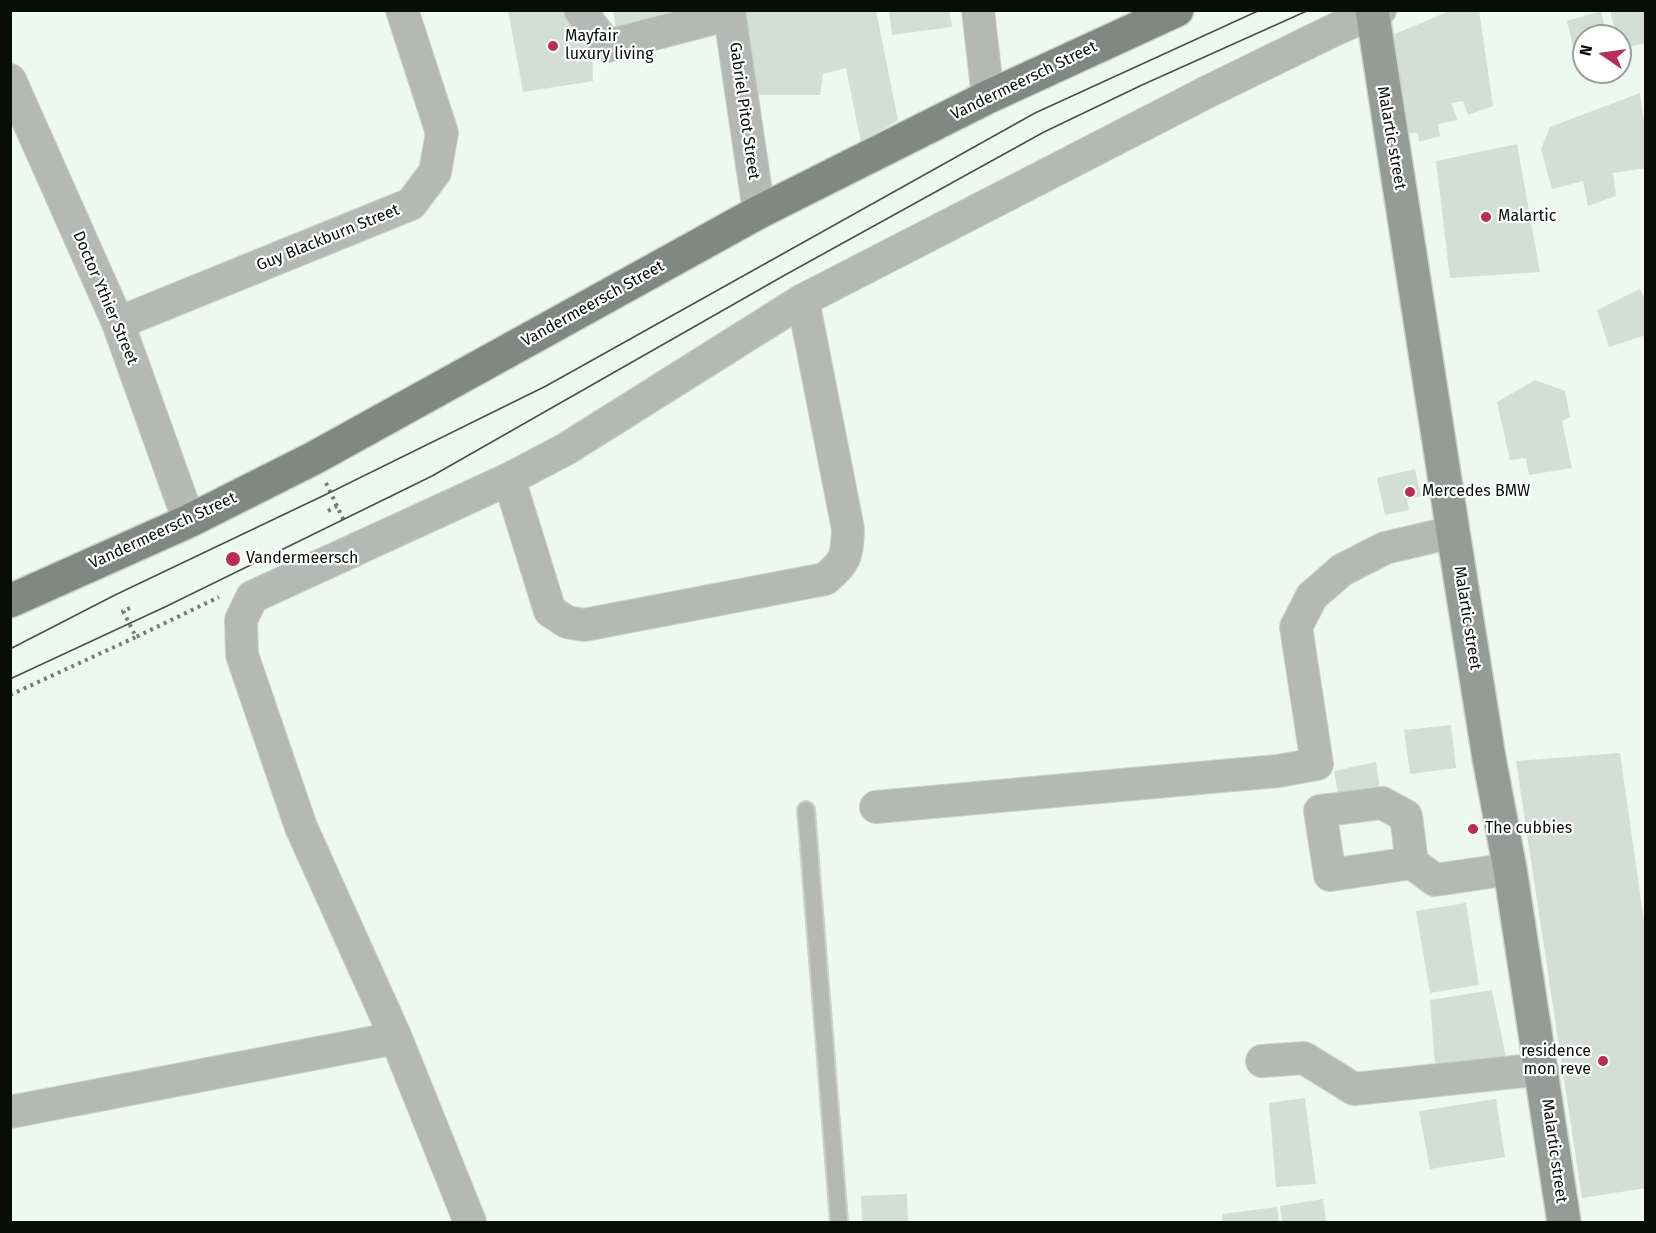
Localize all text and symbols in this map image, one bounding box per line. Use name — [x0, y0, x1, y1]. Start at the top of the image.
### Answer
north arrow — [1572, 24, 1632, 84]
place label: Mayfair luxury living — [565, 27, 654, 65]
street label: Vandermeersch Street — [948, 37, 1100, 125]
marker: Mayfair luxury living — [546, 39, 560, 53]
street label: Gabriel Pitot Street — [725, 41, 763, 181]
text: N — [1575, 43, 1596, 58]
street label: Malartic street — [1372, 85, 1410, 191]
street label: Guy Blackburn Street — [254, 201, 402, 275]
place label: Malartic — [1498, 207, 1556, 227]
marker: Malartic — [1479, 210, 1493, 224]
street label: Doctor Ythier Street — [68, 228, 142, 368]
street label: Vandermeersch Street — [518, 257, 668, 351]
place label: Mercedes BMW — [1422, 482, 1530, 502]
marker: Mercedes BMW — [1403, 485, 1417, 499]
street label: Vandermeersch Street — [86, 488, 240, 574]
place label: Vandermeersch — [246, 549, 358, 569]
marker: Vandermeersch — [224, 550, 242, 568]
street label: Malartic street — [1449, 565, 1485, 671]
place label: The cubbies — [1485, 819, 1572, 839]
marker: The cubbies — [1466, 822, 1480, 836]
place label: residence mon reve — [1521, 1042, 1591, 1080]
marker: residence mon reve — [1596, 1054, 1610, 1068]
street label: Malartic street — [1537, 1098, 1571, 1204]

